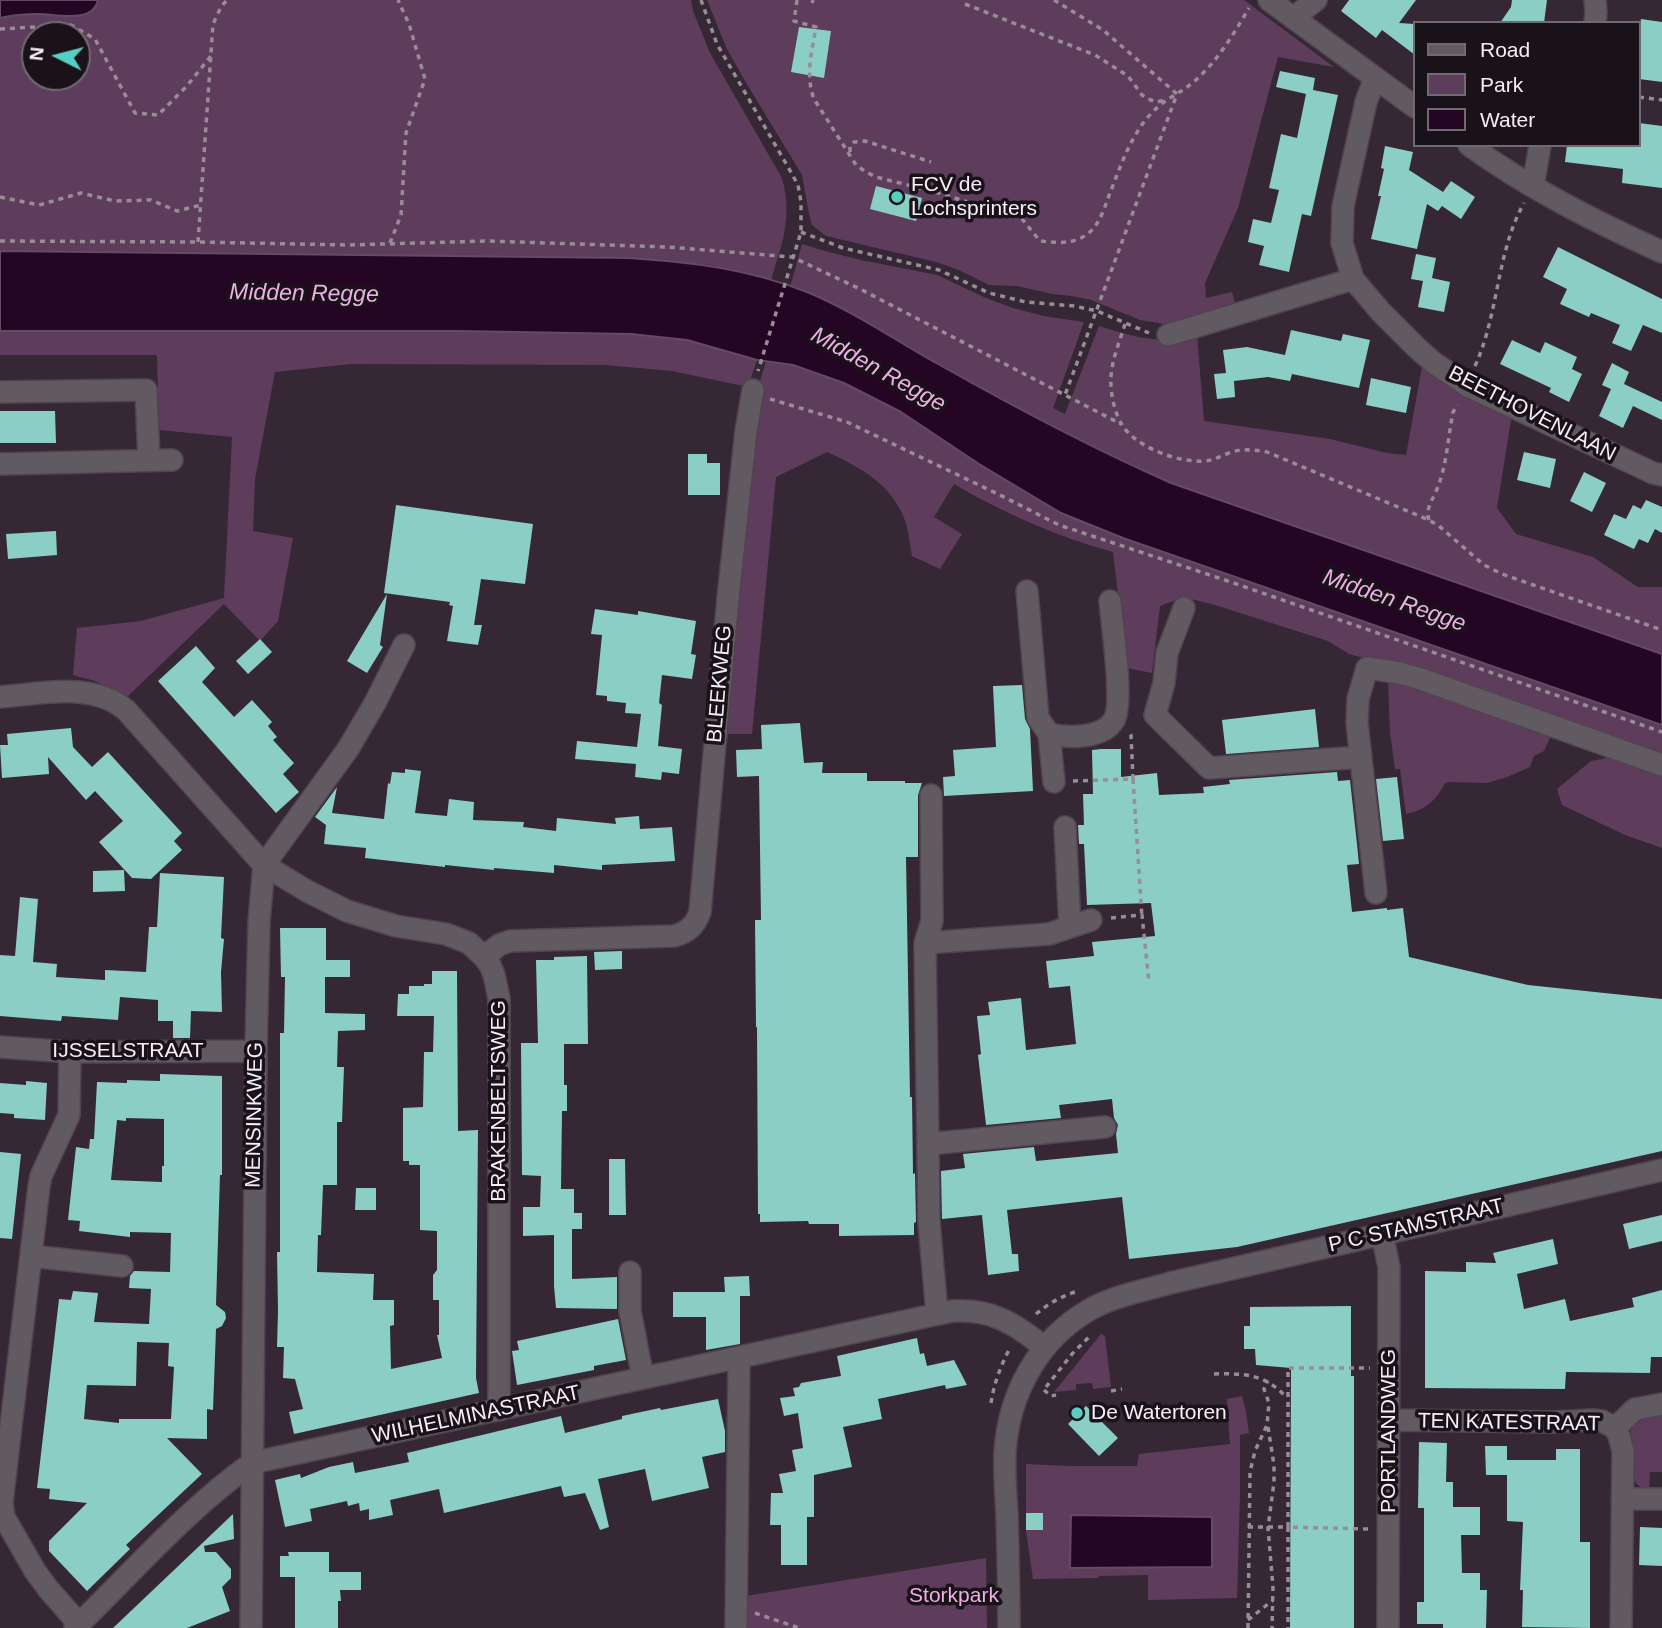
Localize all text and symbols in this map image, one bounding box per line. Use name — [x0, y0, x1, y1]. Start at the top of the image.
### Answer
north arrow — [21, 21, 91, 91]
legend — [1414, 21, 1641, 147]
text: Road — [1480, 38, 1530, 61]
text: N — [25, 46, 48, 62]
text: Park — [1480, 73, 1523, 96]
text: Water — [1480, 108, 1535, 131]
place label: FCV de Lochsprinters — [911, 172, 1037, 222]
marker: FCV de Lochsprinters — [889, 189, 905, 205]
water label: Midden Regge — [229, 279, 379, 309]
water label: Midden Regge — [806, 322, 950, 418]
street label: BEETHOVENLAAN — [1444, 361, 1620, 467]
water label: Midden Regge — [1319, 564, 1469, 638]
street label: BLEEKWEG — [702, 624, 738, 744]
street label: BRAKENBELTSWEG — [486, 1000, 512, 1202]
street label: IJSSELSTRAAT — [52, 1038, 204, 1064]
street label: MENSINKWEG — [241, 1042, 269, 1188]
street label: P C STAMSTRAAT — [1326, 1194, 1506, 1258]
street label: PORTLANDWEG — [1376, 1349, 1402, 1513]
street label: WILHELMINASTRAAT — [370, 1381, 582, 1449]
place label: De Watertoren — [1091, 1400, 1227, 1426]
marker: De Watertoren — [1069, 1405, 1085, 1421]
street label: TEN KATESTRAAT — [1418, 1409, 1600, 1437]
park label: Storkpark — [909, 1583, 999, 1609]

